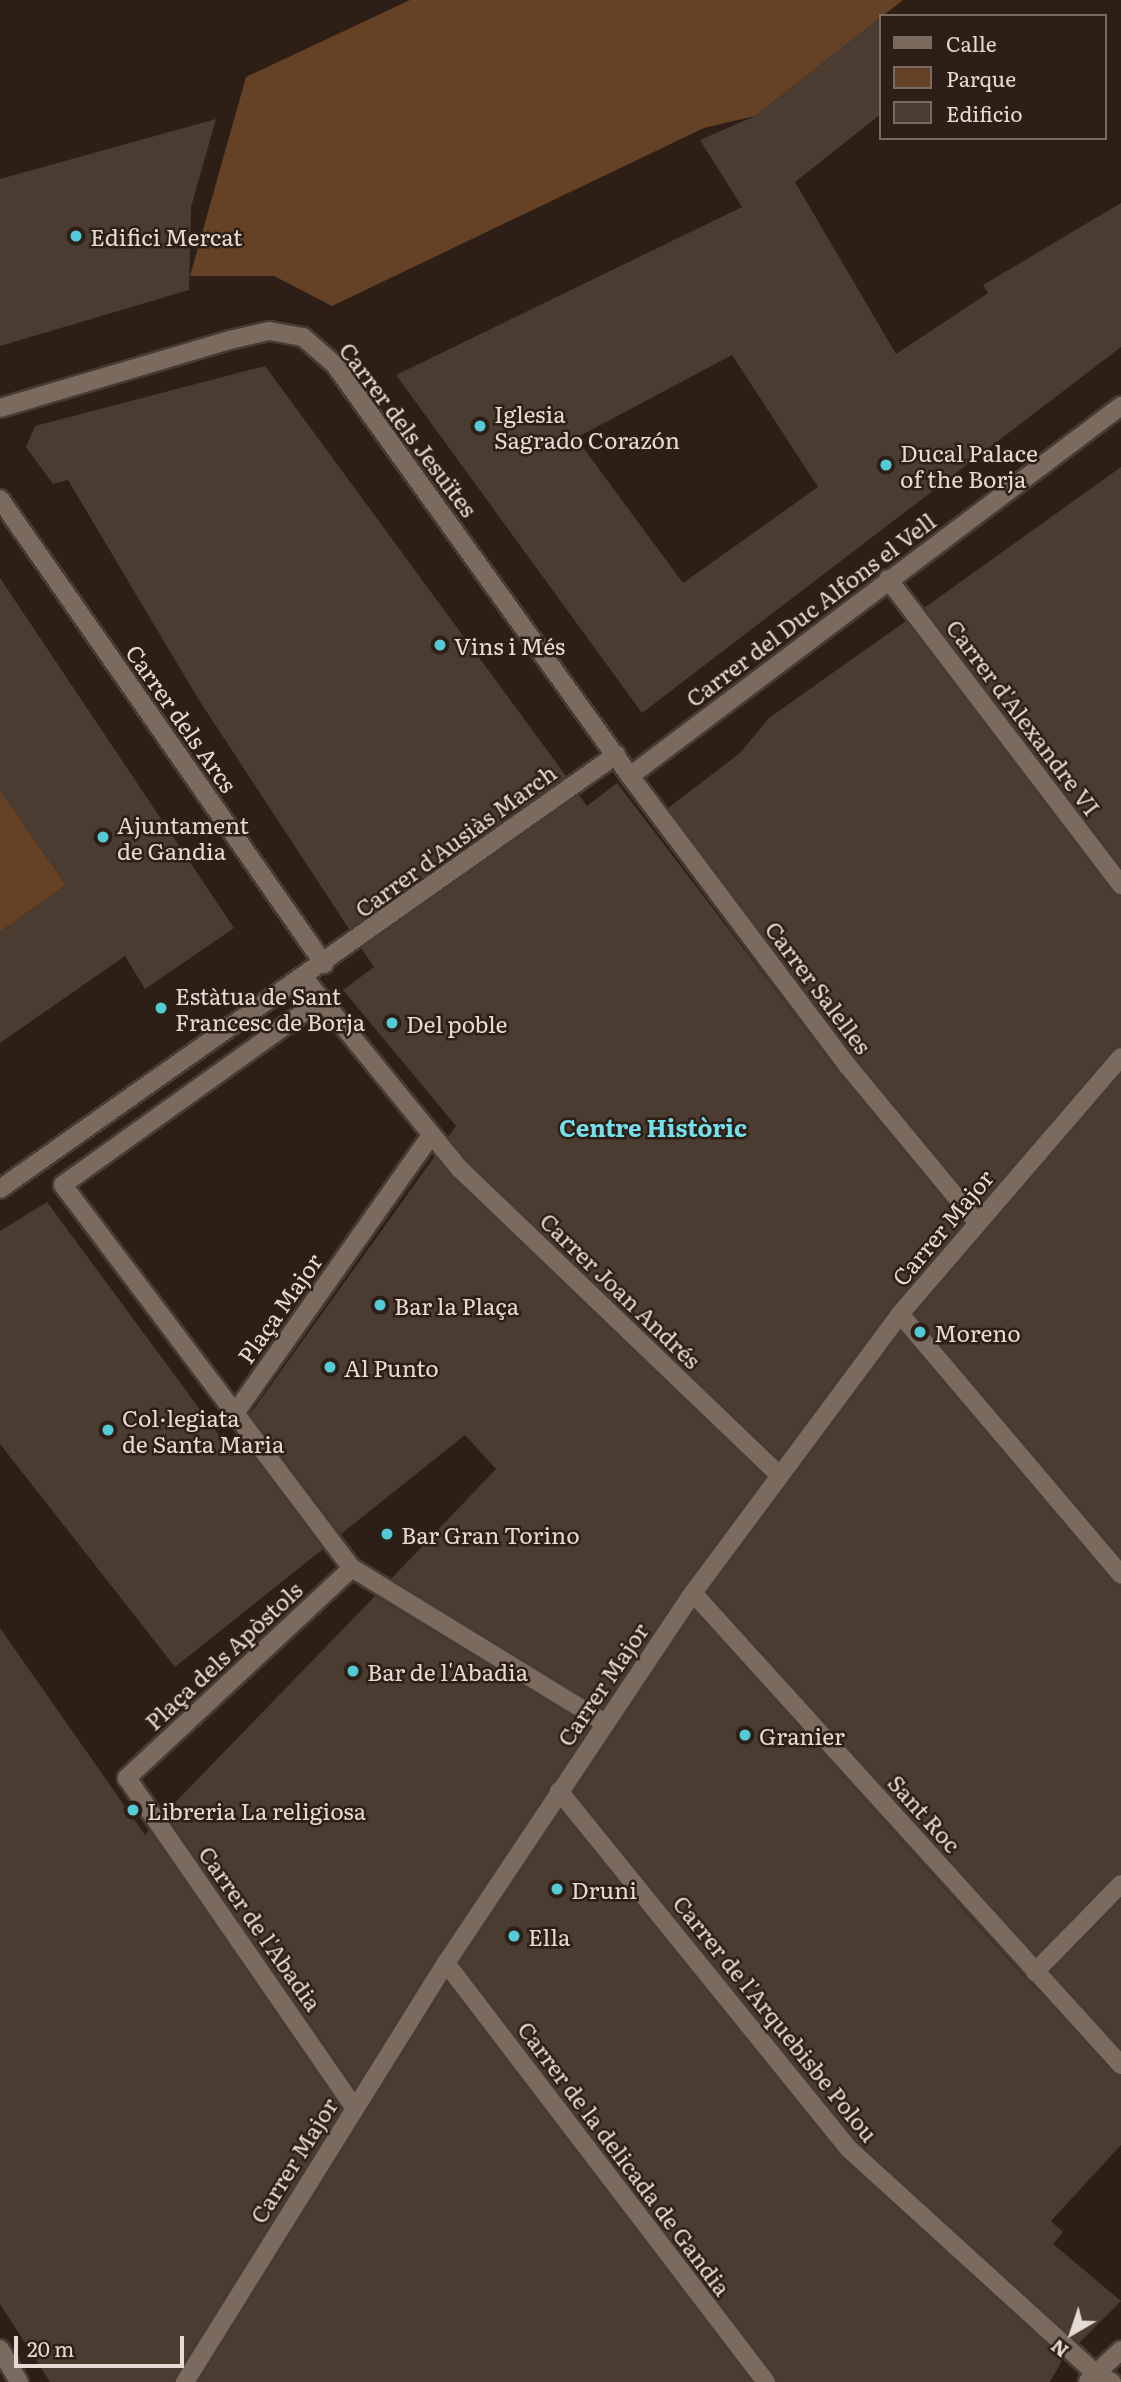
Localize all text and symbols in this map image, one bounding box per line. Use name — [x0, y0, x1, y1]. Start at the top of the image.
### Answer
legend — [880, 14, 1107, 140]
text: Calle — [946, 27, 997, 58]
text: Parque — [946, 62, 1016, 93]
text: Edificio — [946, 97, 1022, 128]
place label: Edifici Mercat — [90, 222, 242, 250]
marker: Edifici Mercat — [68, 228, 84, 244]
street label: Carrer dels Jesuïtes — [334, 336, 484, 522]
place label: Iglesia Sagrado Corazón — [494, 399, 680, 453]
marker: Iglesia Sagrado Corazón — [472, 418, 488, 434]
place label: Ducal Palace of the Borja — [900, 438, 1038, 492]
marker: Ducal Palace of the Borja — [878, 457, 894, 473]
street label: Carrer del Duc Alfons el Vell — [680, 506, 940, 712]
street label: Carrer d'Alexandre VI — [941, 614, 1107, 820]
place label: Vins i Més — [454, 631, 565, 659]
marker: Vins i Més — [432, 637, 448, 653]
street label: Carrer dels Arcs — [121, 639, 243, 797]
street label: Carrer d'Ausiàs March — [349, 758, 561, 922]
place label: Ajuntament de Gandia — [117, 810, 249, 864]
marker: Ajuntament de Gandia — [95, 829, 111, 845]
street label: Carrer Salelles — [760, 915, 878, 1059]
place label: Estàtua de Sant Francesc de Borja — [175, 981, 365, 1035]
marker: Estàtua de Sant Francesc de Borja — [153, 1000, 169, 1016]
place label: Del poble — [406, 1009, 507, 1037]
marker: Del poble — [384, 1015, 400, 1031]
district label: Centre Històric — [559, 1113, 747, 1141]
street label: Carrer Major — [886, 1164, 998, 1290]
street label: Carrer Joan Andrés — [535, 1206, 707, 1374]
street label: Plaça Major — [231, 1248, 327, 1368]
place label: Bar la Plaça — [394, 1291, 519, 1319]
marker: Bar la Plaça — [372, 1297, 388, 1313]
place label: Moreno — [934, 1318, 1021, 1346]
marker: Moreno — [912, 1324, 928, 1340]
place label: Al Punto — [344, 1353, 439, 1381]
marker: Al Punto — [322, 1359, 338, 1375]
place label: Col·legiata de Santa Maria — [122, 1403, 284, 1457]
marker: Col·legiata de Santa Maria — [100, 1422, 116, 1438]
place label: Bar Gran Torino — [401, 1520, 580, 1548]
marker: Bar Gran Torino — [379, 1526, 395, 1542]
street label: Plaça dels Apòstols — [139, 1575, 307, 1735]
street label: Carrer Major — [551, 1617, 653, 1751]
place label: Bar de l'Abadia — [367, 1657, 528, 1685]
marker: Bar de l'Abadia — [345, 1663, 361, 1679]
place label: Granier — [759, 1721, 845, 1749]
marker: Granier — [737, 1727, 753, 1743]
street label: Sant Roc — [883, 1768, 967, 1858]
place label: Libreria La religiosa — [147, 1796, 366, 1824]
marker: Libreria La religiosa — [125, 1802, 141, 1818]
street label: Carrer de l'Abadia — [194, 1840, 328, 2016]
place label: Druni — [571, 1875, 637, 1903]
marker: Druni — [549, 1881, 565, 1897]
street label: Carrer de l'Arquebisbe Polou — [668, 1889, 884, 2147]
place label: Ella — [528, 1922, 570, 1950]
marker: Ella — [506, 1928, 522, 1944]
street label: Carrer de la delicada de Gandia — [513, 2015, 737, 2301]
street label: Carrer Major — [244, 2092, 342, 2228]
north arrow — [1037, 2298, 1107, 2368]
scale bar — [18, 2322, 187, 2366]
text: 20 m — [27, 2332, 74, 2363]
text: N — [1044, 2333, 1074, 2365]

